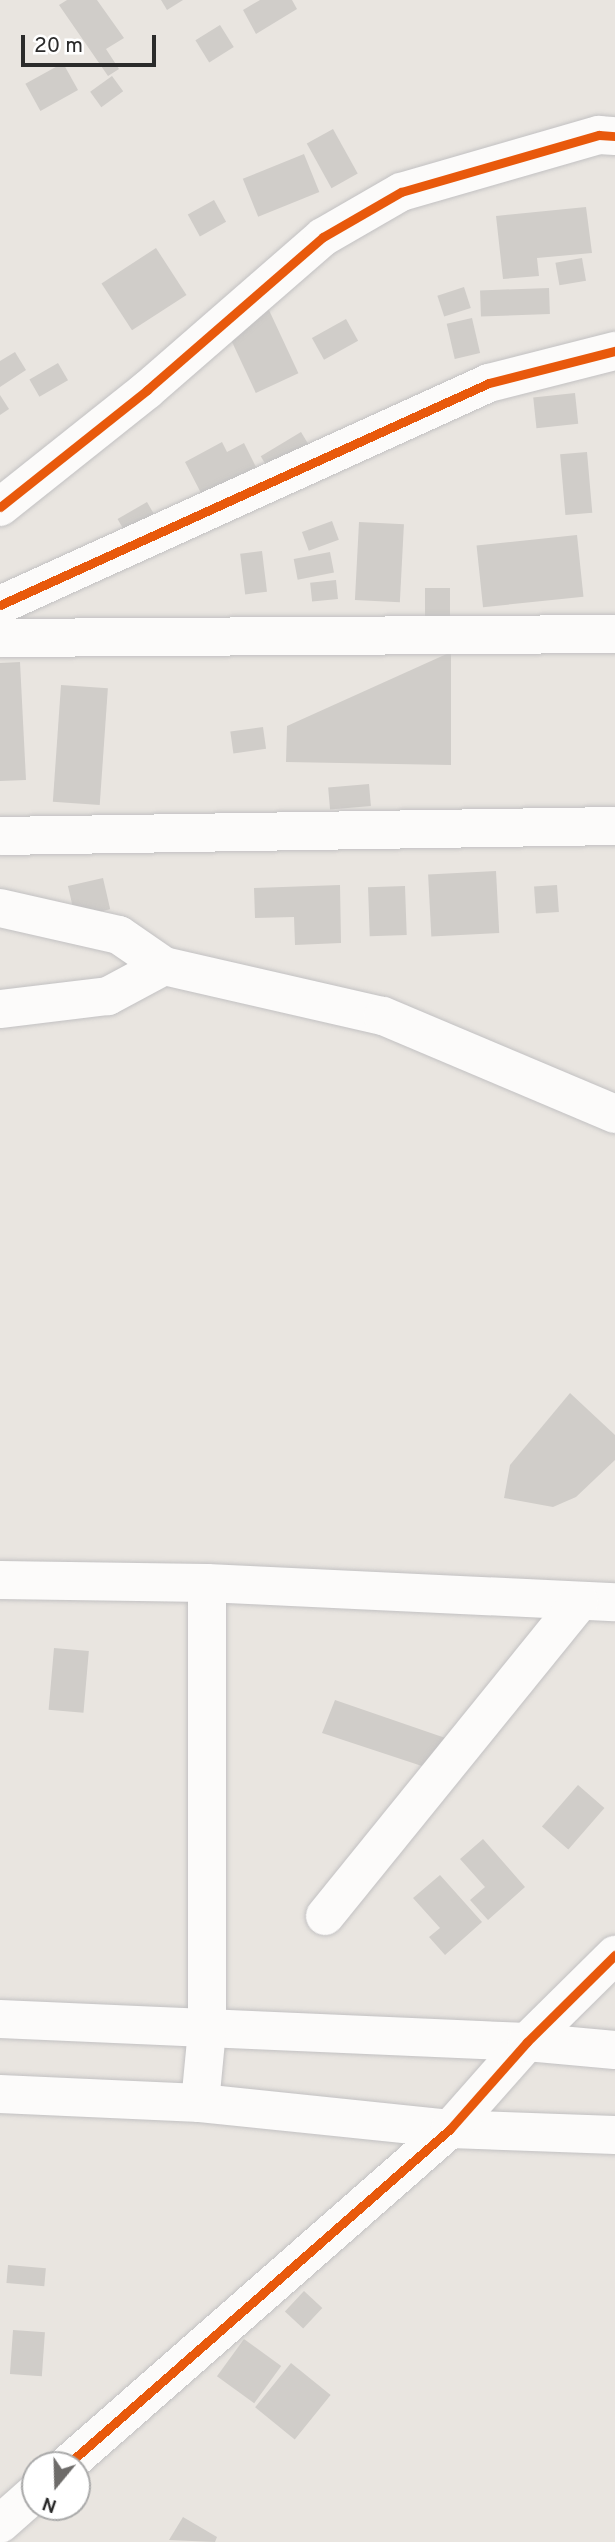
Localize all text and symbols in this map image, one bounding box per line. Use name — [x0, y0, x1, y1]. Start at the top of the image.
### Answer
scale bar — [24, 21, 159, 65]
text: 20 m — [34, 33, 83, 60]
north arrow — [21, 2451, 91, 2521]
text: N — [39, 2490, 60, 2518]

